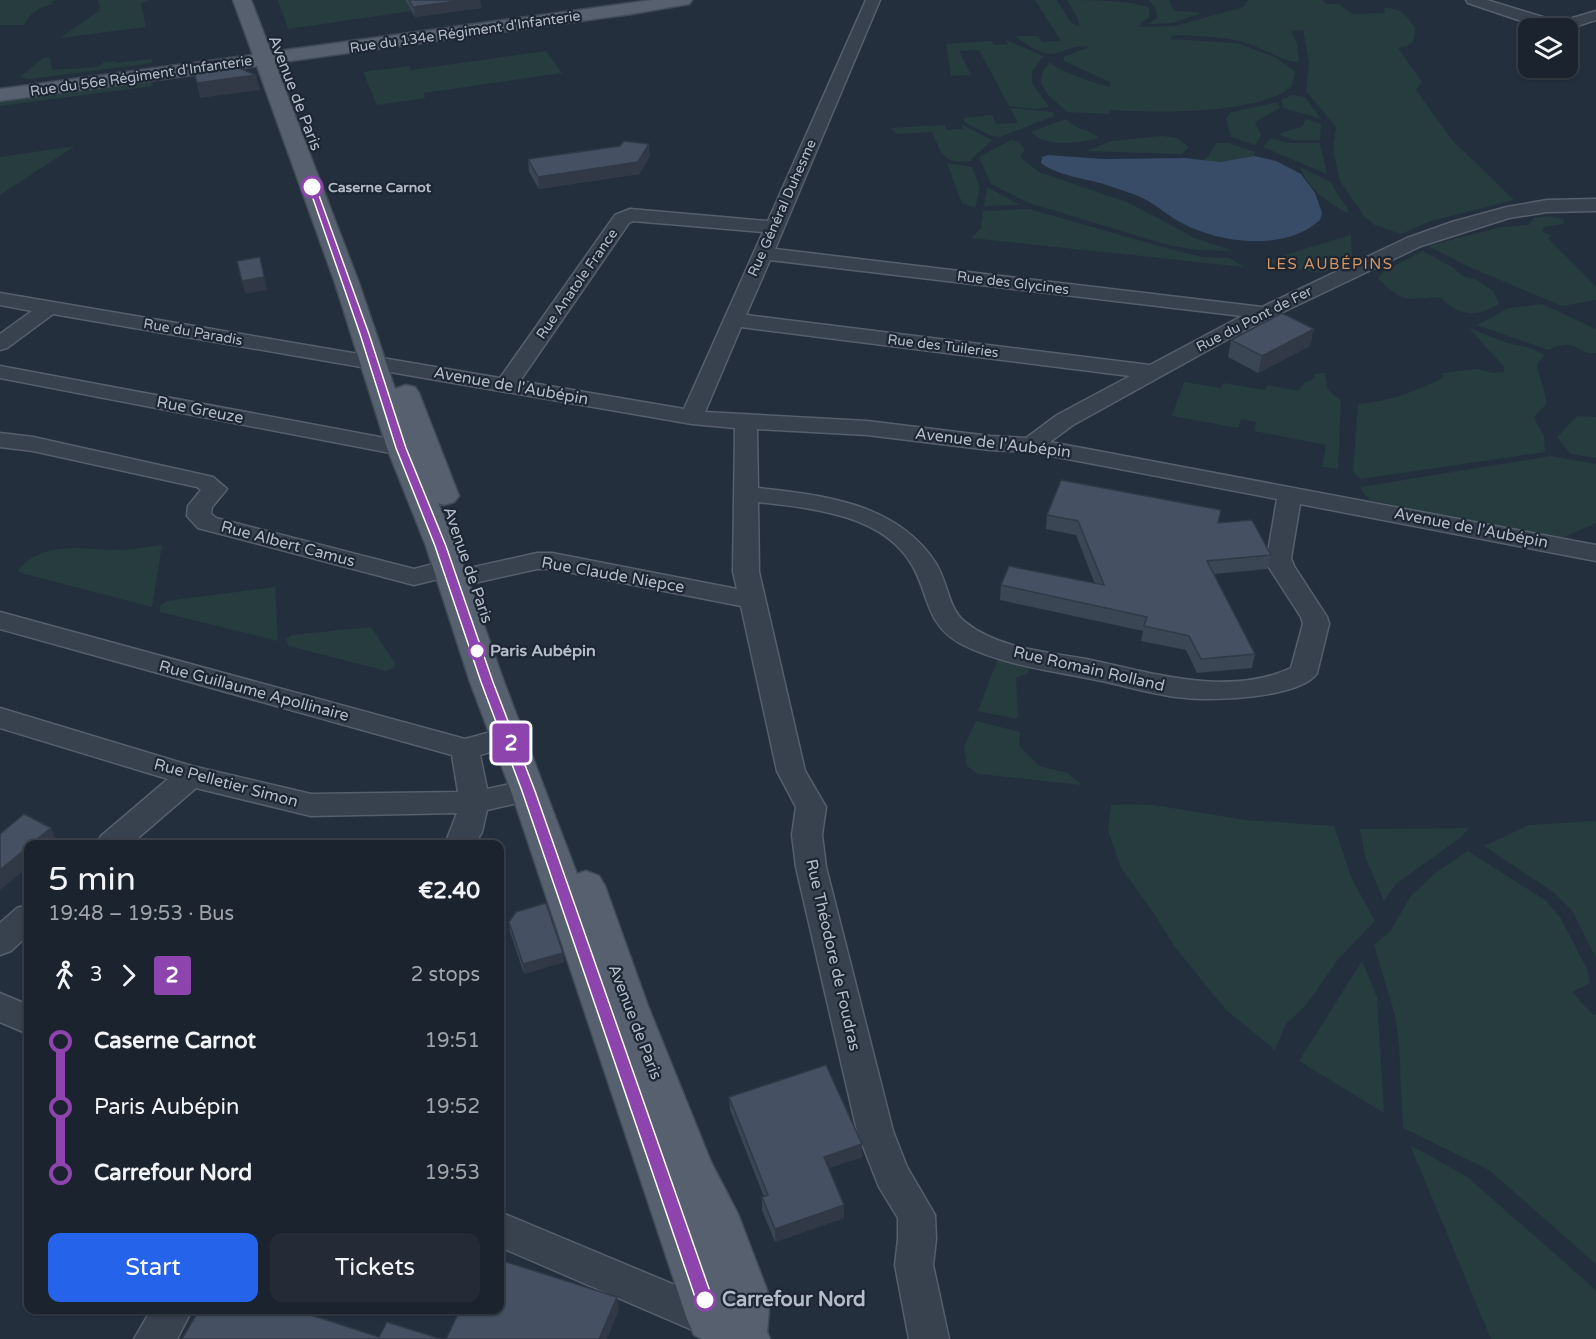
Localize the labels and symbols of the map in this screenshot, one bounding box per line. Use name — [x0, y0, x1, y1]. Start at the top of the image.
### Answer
street label: Rue du 134e Régiment d'Infanterie — [349, 7, 582, 57]
street label: Avenue de Paris — [264, 33, 326, 153]
street label: Rue du 56e Régiment d'Infanterie — [29, 52, 253, 100]
street label: Rue Général Duhesme — [744, 137, 820, 279]
marker: Caserne Carnot — [301, 176, 323, 198]
place label: Caserne Carnot — [328, 179, 432, 196]
street label: Rue Anatole France — [533, 226, 621, 342]
district label: LES AUBÉPINS — [1266, 255, 1394, 273]
street label: Rue des Glycines — [956, 268, 1070, 298]
street label: Rue du Pont de Fer — [1193, 282, 1315, 356]
street label: Rue du Paradis — [142, 315, 244, 349]
street label: Rue des Tuileries — [886, 331, 1000, 361]
street label: Avenue de l'Aubépin — [432, 363, 590, 409]
street label: Rue Greuze — [155, 392, 245, 428]
street label: Avenue de l'Aubépin — [914, 424, 1072, 462]
street label: Avenue de l'Aubépin — [1392, 503, 1550, 553]
street label: Avenue de Paris — [439, 504, 497, 626]
street label: Rue Albert Camus — [219, 516, 357, 572]
street label: Rue Claude Niepce — [540, 553, 686, 597]
place label: Paris Aubépin — [490, 641, 596, 661]
marker: Paris Aubépin — [468, 642, 486, 660]
street label: Rue Romain Rolland — [1011, 642, 1167, 696]
street label: Rue Guillaume Apollinaire — [157, 656, 351, 726]
line badge: 2 — [492, 724, 530, 762]
street label: Rue Pelletier Simon — [152, 754, 300, 812]
street label: Rue Théodore de Foudras — [801, 857, 865, 1053]
street label: Avenue de Paris — [604, 962, 666, 1082]
place label: Carrefour Nord — [722, 1288, 866, 1312]
marker: Carrefour Nord — [694, 1289, 716, 1311]

